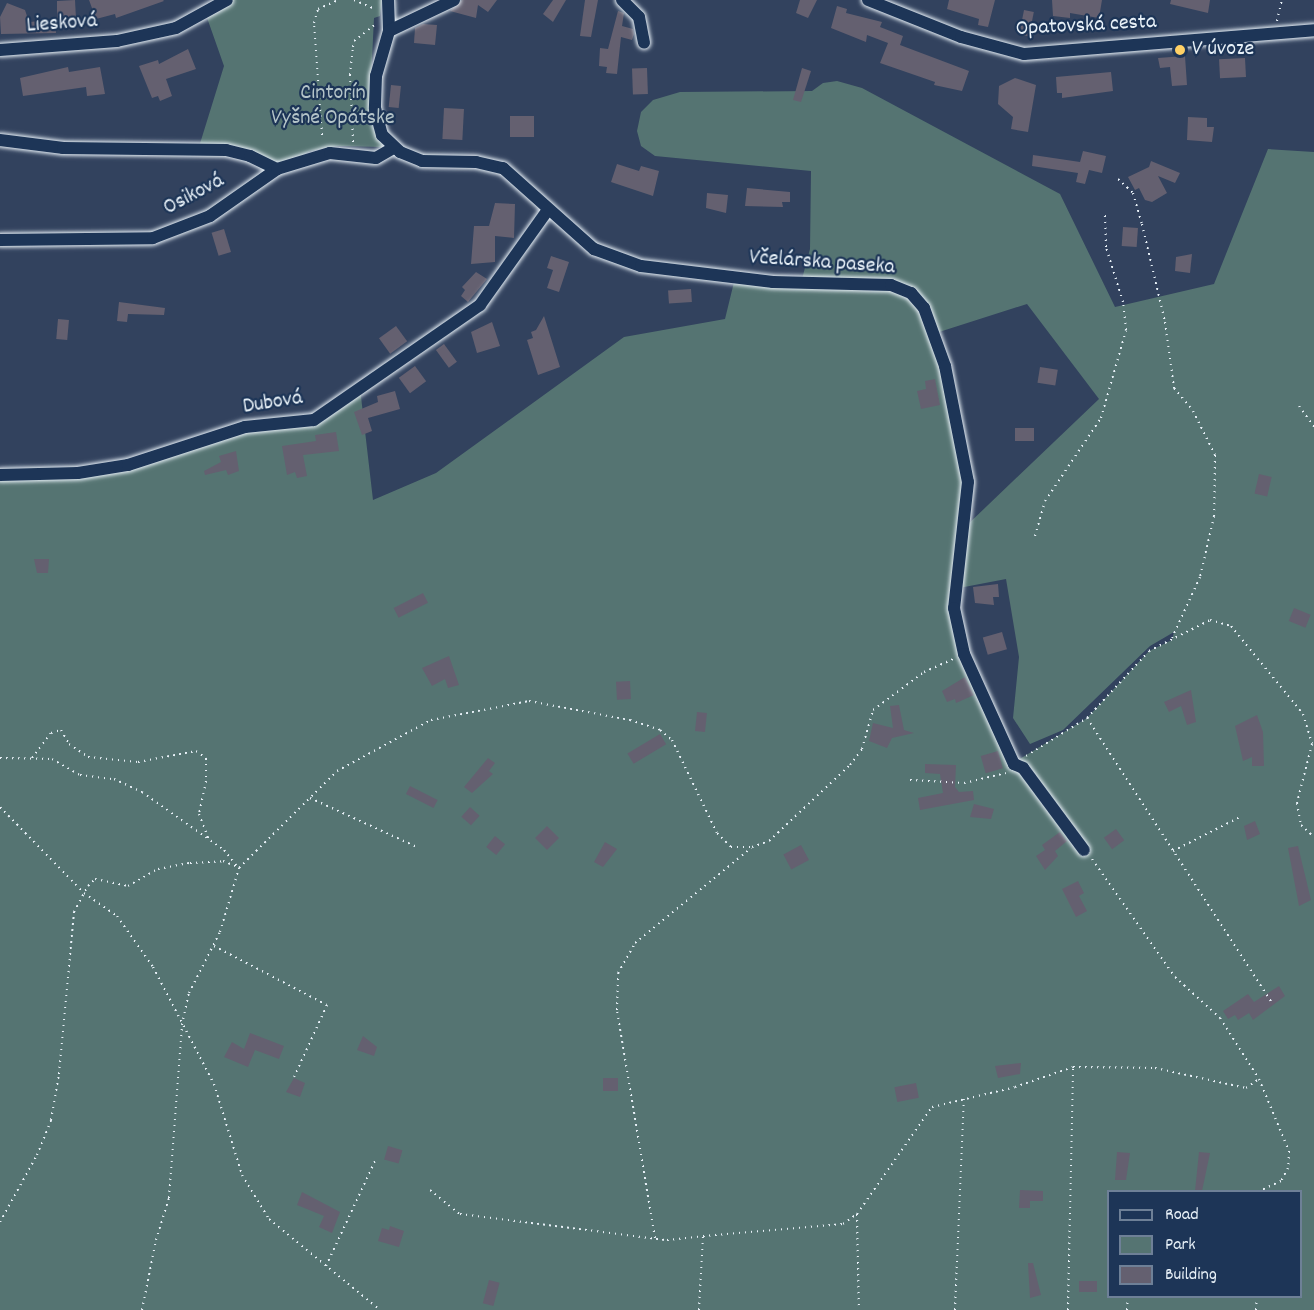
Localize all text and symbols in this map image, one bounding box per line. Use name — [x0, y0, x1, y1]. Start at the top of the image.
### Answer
street label: Liesková — [26, 8, 98, 40]
street label: Opatovská cesta — [1015, 9, 1157, 43]
place label: V úvoze — [1192, 37, 1254, 63]
marker: V úvoze — [1173, 43, 1187, 57]
park label: Cintorín Vyšné Opátske — [271, 80, 395, 132]
street label: Osiková — [159, 168, 229, 222]
street label: Včelárska paseka — [748, 245, 896, 281]
street label: Dubová — [241, 385, 305, 421]
legend — [1107, 1190, 1302, 1298]
text: Road — [1165, 1203, 1199, 1228]
text: Park — [1165, 1233, 1196, 1258]
text: Building — [1165, 1263, 1217, 1288]

